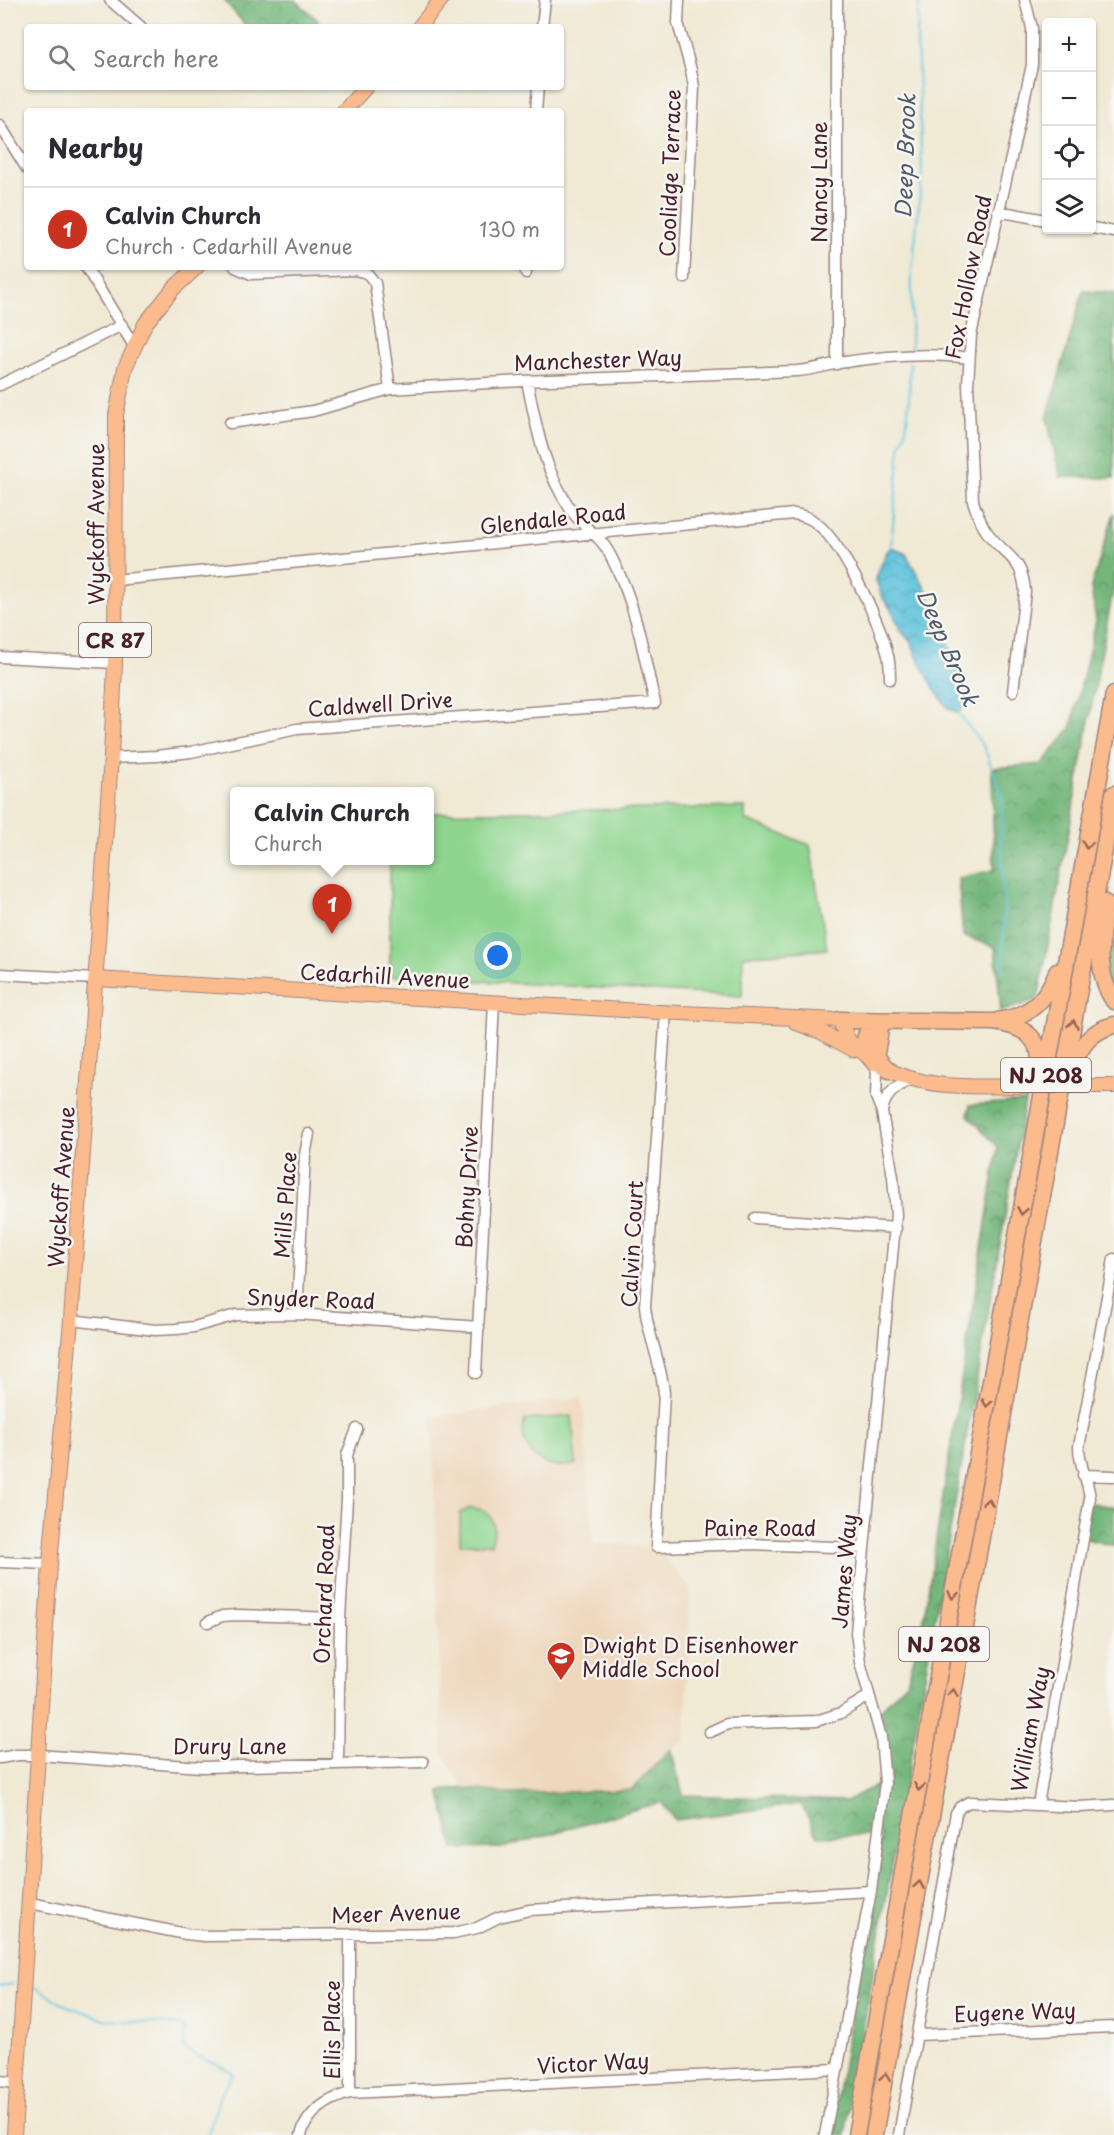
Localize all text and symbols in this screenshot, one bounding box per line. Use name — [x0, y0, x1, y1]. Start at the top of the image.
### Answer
map controls — [1042, 18, 1096, 234]
button: + — [1042, 18, 1096, 72]
search box — [24, 24, 564, 90]
icon: search — [45, 41, 78, 74]
text: Search here — [93, 41, 219, 74]
button: − — [1042, 72, 1096, 126]
street label: Coolidge Terrace — [650, 89, 688, 257]
water label: Deep Brook — [885, 92, 923, 219]
street label: Nancy Lane — [802, 121, 834, 243]
button: locate — [1042, 126, 1096, 180]
text: Nearby — [48, 128, 143, 167]
button: layers — [1042, 180, 1096, 234]
street label: Fox Hollow Road — [935, 192, 999, 362]
text: Calvin Church — [105, 198, 261, 231]
text: 1 — [63, 214, 72, 244]
text: 130 m — [480, 214, 540, 244]
text: Church · Cedarhill Avenue — [105, 231, 353, 261]
street label: Manchester Way — [513, 340, 683, 378]
street label: Wyckoff Avenue — [79, 443, 111, 605]
street label: Glendale Road — [478, 494, 628, 542]
water label: Deep Brook — [910, 583, 989, 712]
road number: CR 87 — [79, 623, 151, 657]
street label: Caldwell Drive — [306, 682, 454, 724]
popup — [230, 787, 434, 865]
text: Calvin Church — [254, 795, 410, 828]
text: Church — [254, 828, 323, 858]
one-way arrow — [1081, 839, 1094, 849]
pin: 1 — [312, 884, 352, 934]
your location — [483, 941, 512, 970]
street label: Cedarhill Avenue — [299, 955, 471, 995]
one-way arrow — [1066, 1019, 1079, 1029]
road number: NJ 208 — [1001, 1058, 1091, 1092]
street label: Wyckoff Avenue — [38, 1105, 82, 1269]
street label: Bohny Drive — [447, 1125, 485, 1249]
street label: Mills Place — [264, 1151, 304, 1259]
street label: Calvin Court — [612, 1180, 650, 1308]
one-way arrow — [1016, 1206, 1028, 1215]
street label: Snyder Road — [246, 1280, 376, 1316]
one-way arrow — [982, 1398, 994, 1407]
one-way arrow — [981, 1497, 993, 1506]
street label: Paine Road — [704, 1511, 816, 1543]
street label: James Way — [822, 1512, 864, 1630]
street label: Orchard Road — [305, 1523, 341, 1665]
one-way arrow — [947, 1589, 960, 1599]
road number: NJ 208 — [899, 1627, 989, 1661]
place label: Dwight D Eisenhower Middle School — [582, 1628, 799, 1684]
school or university icon: Dwight D Eisenhower Middle School — [545, 1640, 577, 1682]
street label: William Way — [1001, 1663, 1057, 1795]
one-way arrow — [946, 1689, 959, 1699]
street label: Drury Lane — [173, 1729, 287, 1761]
one-way arrow — [913, 1781, 926, 1791]
one-way arrow — [912, 1881, 925, 1891]
street label: Meer Avenue — [331, 1894, 461, 1930]
street label: Ellis Place — [315, 1980, 347, 2080]
street label: Eugene Way — [953, 1993, 1077, 2029]
street label: Victor Way — [536, 2043, 650, 2081]
one-way arrow — [878, 2073, 891, 2083]

